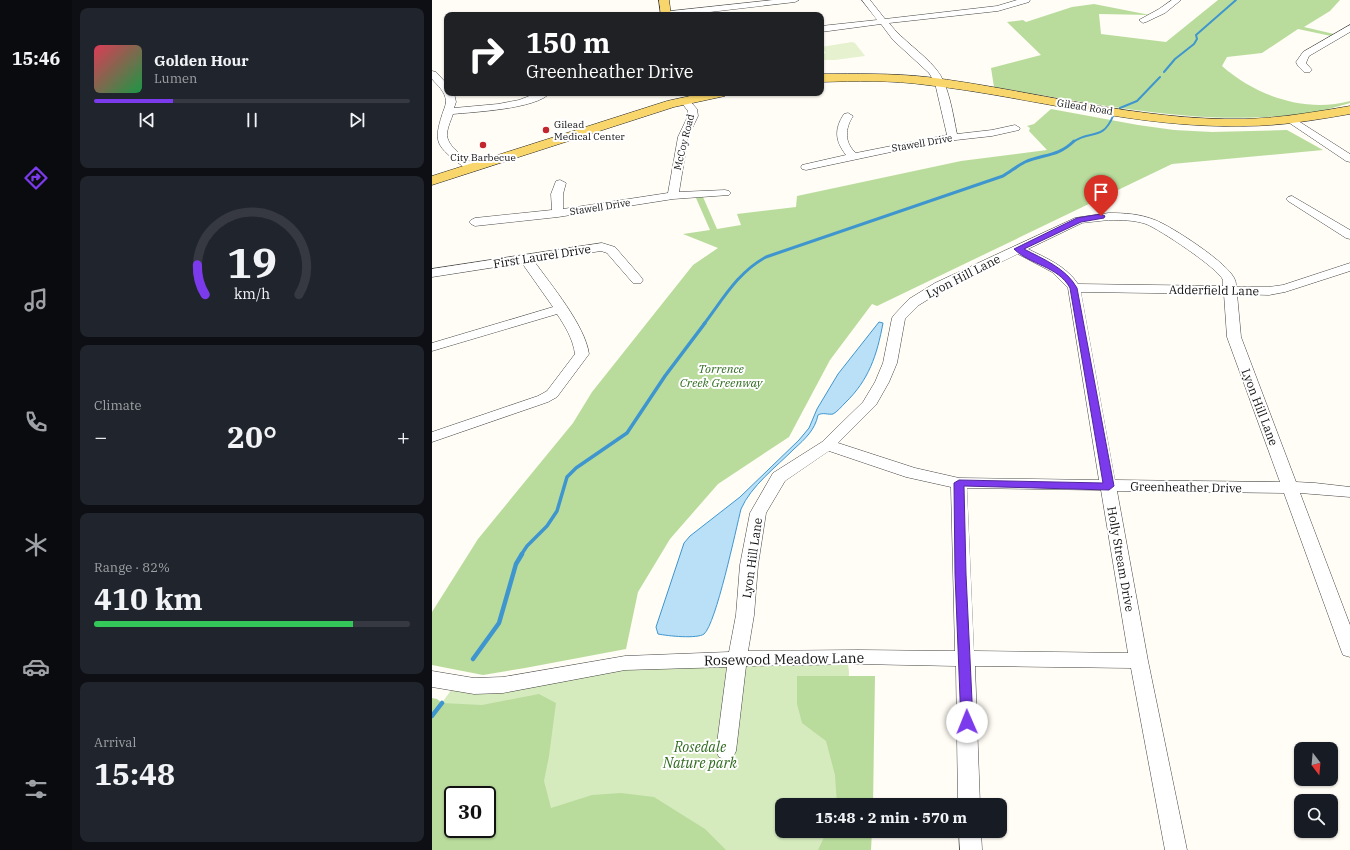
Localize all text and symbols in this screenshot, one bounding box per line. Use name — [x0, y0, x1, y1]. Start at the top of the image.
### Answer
text: 150 m — [526, 24, 610, 61]
icon: right — [460, 28, 512, 80]
text: 15:46 — [12, 47, 60, 70]
text: Golden Hour — [154, 51, 249, 70]
text: Greenheather Drive — [526, 60, 693, 83]
text: Lumen — [154, 70, 197, 87]
street label: Gilead Road — [1056, 96, 1114, 118]
icon: previous — [136, 109, 158, 131]
icon: pause — [241, 109, 263, 131]
icon: next — [346, 109, 368, 131]
street label: McCoy Road — [671, 113, 697, 171]
place label: Gilead Medical Center — [554, 118, 625, 143]
marker: Gilead Medical Center — [541, 125, 551, 135]
street label: Stawell Drive — [891, 131, 953, 155]
marker: City Barbecue — [478, 140, 488, 150]
place label: City Barbecue — [450, 151, 516, 164]
icon: directions — [22, 164, 50, 192]
pin — [1084, 175, 1118, 216]
icon: arrive — [1090, 181, 1112, 203]
street label: Stawell Drive — [569, 196, 631, 218]
text: 19 — [227, 234, 277, 288]
street label: First Laurel Drive — [492, 241, 592, 271]
street label: Lyon Hill Lane — [923, 251, 1003, 301]
street label: Adderfield Lane — [1169, 282, 1259, 298]
text: km/h — [234, 283, 270, 302]
icon: music — [22, 286, 50, 314]
park label: Torrence Creek Greenway — [680, 361, 764, 390]
street label: Lyon Hill Lane — [1238, 366, 1282, 448]
text: Climate — [94, 397, 141, 414]
icon: phone — [22, 408, 50, 436]
text: 20° — [227, 417, 277, 456]
text: − — [94, 422, 107, 451]
text: + — [397, 422, 410, 451]
street label: Greenheather Drive — [1130, 479, 1242, 495]
street label: Holly Stream Drive — [1104, 505, 1138, 613]
street label: Lyon Hill Lane — [739, 517, 765, 599]
icon: climate — [22, 531, 50, 559]
text: Range · 82% — [94, 559, 170, 576]
text: 410 km — [94, 579, 203, 618]
street label: Rosewood Meadow Lane — [704, 649, 864, 669]
icon: car — [22, 653, 50, 681]
position arrow — [946, 701, 988, 743]
text: Arrival — [94, 734, 136, 751]
park label: Rosedale Nature park — [662, 738, 738, 772]
north arrow — [1294, 742, 1338, 786]
map controls — [1294, 742, 1338, 838]
text: 15:48 — [94, 754, 175, 793]
icon: filters — [22, 775, 50, 803]
speed limit sign: 30 — [444, 786, 496, 838]
button: search — [1294, 794, 1338, 838]
text: 15:48 · 2 min · 570 m — [815, 808, 967, 827]

